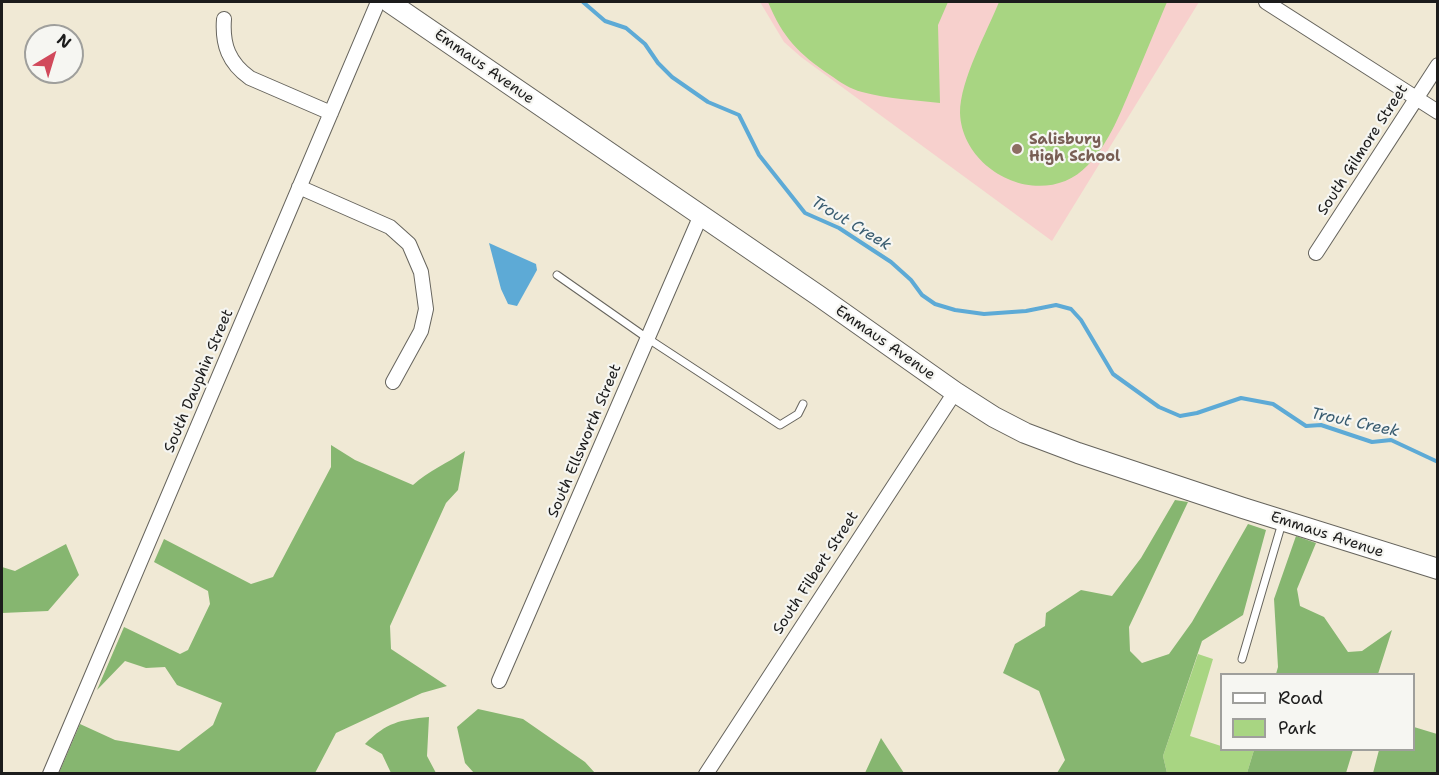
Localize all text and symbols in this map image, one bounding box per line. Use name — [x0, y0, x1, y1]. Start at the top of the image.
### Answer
north arrow — [24, 24, 84, 84]
street label: Emmaus Avenue — [431, 26, 537, 108]
text: N — [53, 29, 76, 53]
street label: South Gilmore Street — [1314, 81, 1412, 219]
place label: Salisbury High School — [1029, 131, 1120, 166]
marker: Salisbury High School — [1010, 142, 1024, 156]
water label: Trout Creek — [808, 193, 894, 255]
street label: Emmaus Avenue — [832, 302, 938, 384]
street label: South Dauphin Street — [161, 307, 237, 455]
street label: South Ellsworth Street — [544, 361, 626, 521]
water label: Trout Creek — [1309, 404, 1401, 442]
street label: South Filbert Street — [770, 508, 862, 638]
street label: Emmaus Avenue — [1268, 508, 1386, 562]
legend — [1220, 673, 1415, 751]
text: Road — [1278, 686, 1323, 710]
text: Park — [1278, 716, 1317, 740]

